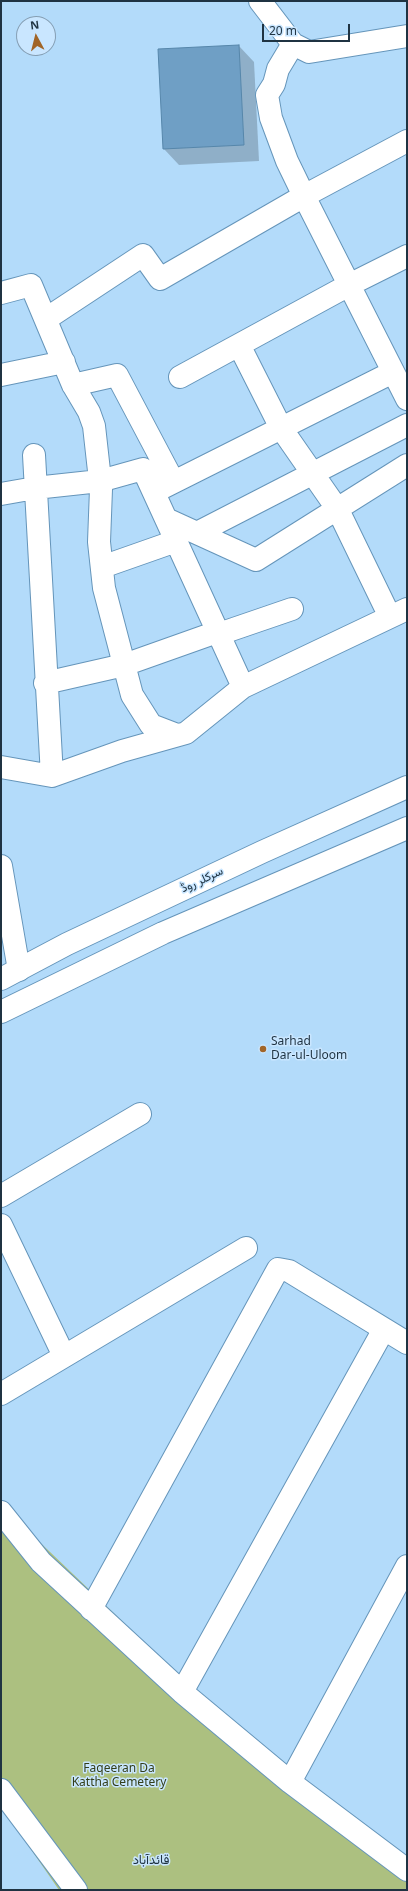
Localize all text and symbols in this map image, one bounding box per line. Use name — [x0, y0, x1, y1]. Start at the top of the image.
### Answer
north arrow — [16, 16, 56, 56]
scale bar — [264, 16, 352, 42]
text: N — [29, 17, 40, 33]
text: 20 m — [269, 22, 297, 39]
street label: سرکلر روڈ — [179, 864, 225, 896]
place label: Sarhad Dar-ul-Uloom — [271, 1035, 347, 1063]
marker: Sarhad Dar-ul-Uloom — [258, 1044, 268, 1054]
park label: Faqeeran Da Kattha Cemetery — [72, 1762, 166, 1790]
district label: قائدآباد — [133, 1852, 169, 1868]

